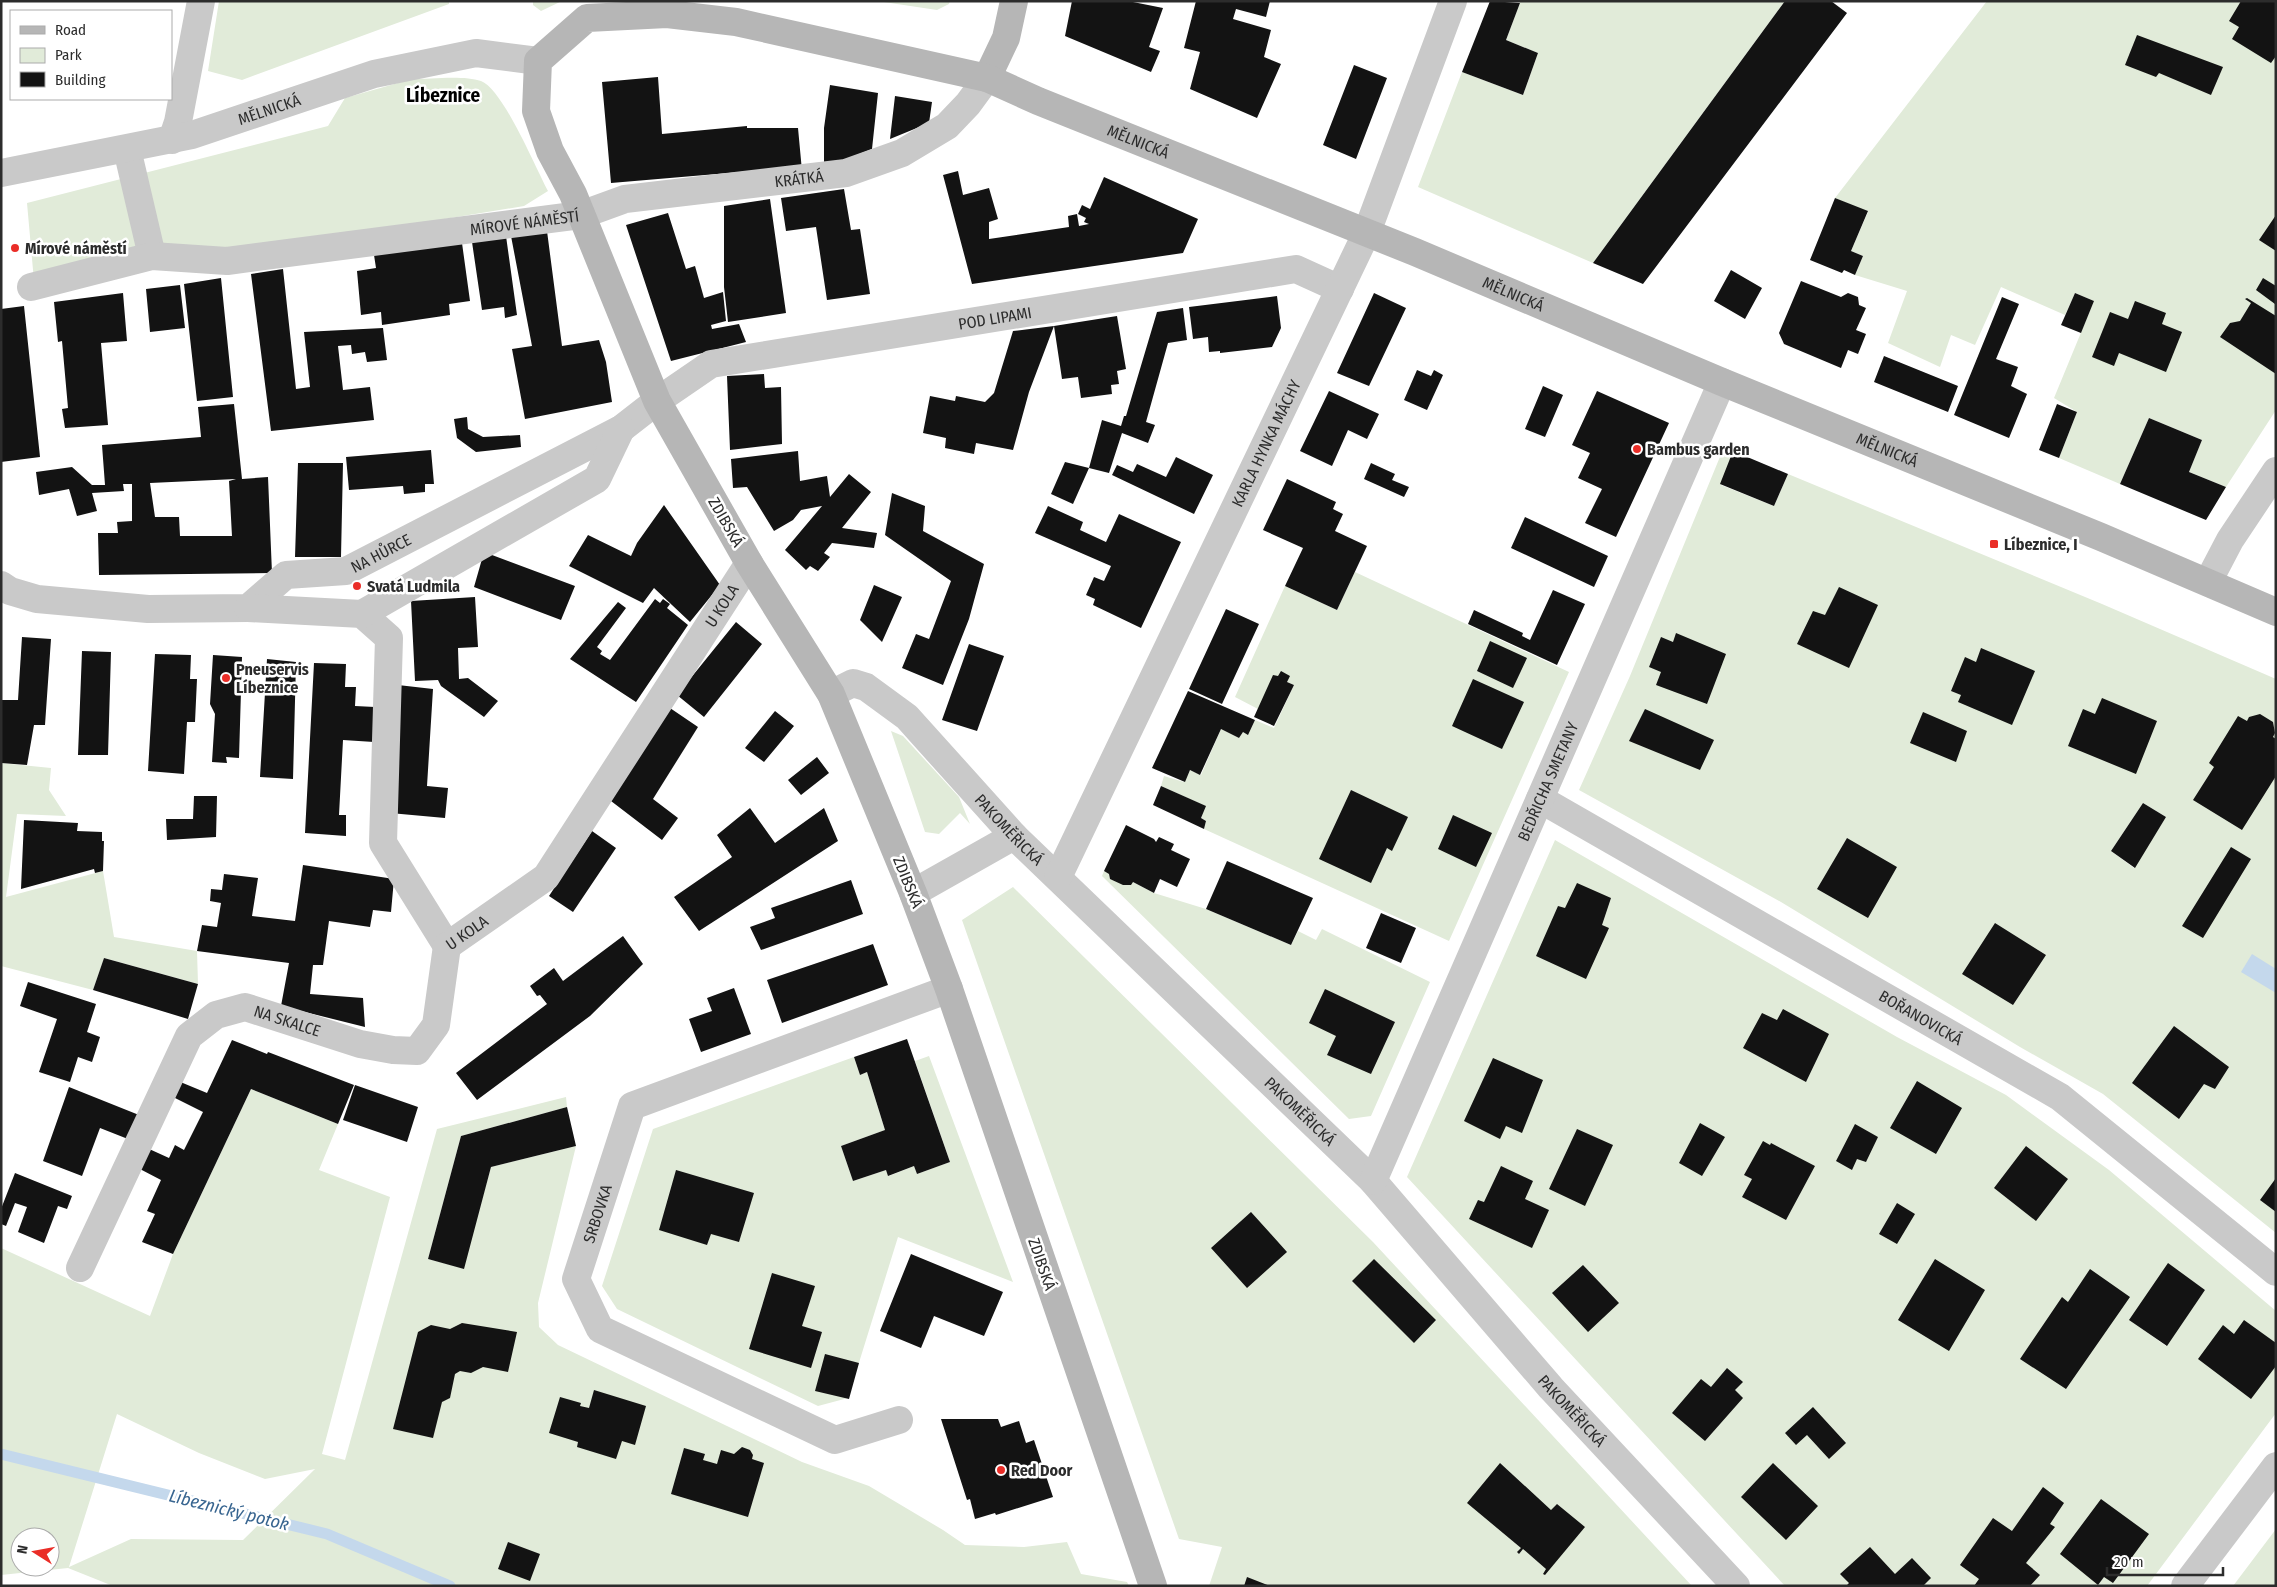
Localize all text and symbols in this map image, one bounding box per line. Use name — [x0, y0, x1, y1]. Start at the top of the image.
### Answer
legend — [10, 10, 172, 100]
text: Road — [55, 21, 86, 39]
text: Park — [55, 46, 82, 64]
text: Building — [55, 71, 106, 89]
district label: Líbeznice — [406, 84, 480, 107]
street label: MĚLNICKÁ — [235, 90, 303, 129]
street label: MĚLNICKÁ — [1105, 120, 1173, 162]
street label: KRÁTKÁ — [773, 166, 825, 191]
street label: MÍROVÉ NÁMĚSTÍ — [469, 206, 580, 239]
place label: Mírové náměstí — [25, 239, 128, 258]
marker: Mírové náměstí — [9, 242, 21, 254]
street label: MĚLNICKÁ — [1480, 272, 1548, 315]
street label: POD LIPAMI — [957, 303, 1033, 333]
street label: KARLA HYNKA MÁCHY — [1227, 377, 1304, 510]
street label: MĚLNICKÁ — [1854, 428, 1921, 471]
place label: Bambus garden — [1647, 440, 1750, 459]
marker: Bambus garden — [1631, 443, 1643, 455]
street label: ZDIBSKÁ — [704, 494, 748, 551]
street label: NA HŮRCE — [347, 530, 414, 576]
place label: Líbeznice, I — [2004, 535, 2078, 554]
marker: Líbeznice, I — [1988, 538, 2000, 550]
place label: Svatá Ludmila — [367, 577, 460, 596]
marker: Svatá Ludmila — [351, 580, 363, 592]
street label: U KOLA — [701, 580, 743, 630]
place label: Pneuservis Líbeznice — [236, 660, 309, 697]
marker: Pneuservis Líbeznice — [220, 672, 232, 684]
street label: BEDŘICHA SMETANY — [1513, 719, 1582, 844]
street label: PAKOMĚŘICKÁ — [971, 790, 1048, 869]
street label: ZDIBSKÁ — [889, 853, 927, 911]
street label: U KOLA — [442, 911, 492, 954]
street label: BOŘANOVICKÁ — [1876, 986, 1966, 1049]
street label: NA SKALCE — [252, 1001, 323, 1040]
street label: PAKOMĚŘICKÁ — [1261, 1073, 1340, 1150]
street label: SRBOVKA — [579, 1182, 616, 1245]
street label: ZDIBSKÁ — [1024, 1235, 1060, 1293]
street label: PAKOMĚŘICKÁ — [1534, 1371, 1611, 1451]
place label: Red Door — [1011, 1461, 1073, 1480]
marker: Red Door — [995, 1464, 1007, 1476]
water label: Líbeznický potok — [167, 1484, 291, 1536]
north arrow — [10, 1527, 60, 1577]
text: N — [14, 1544, 32, 1555]
scale bar — [2107, 1544, 2223, 1576]
text: 20 m — [2114, 1553, 2144, 1571]

